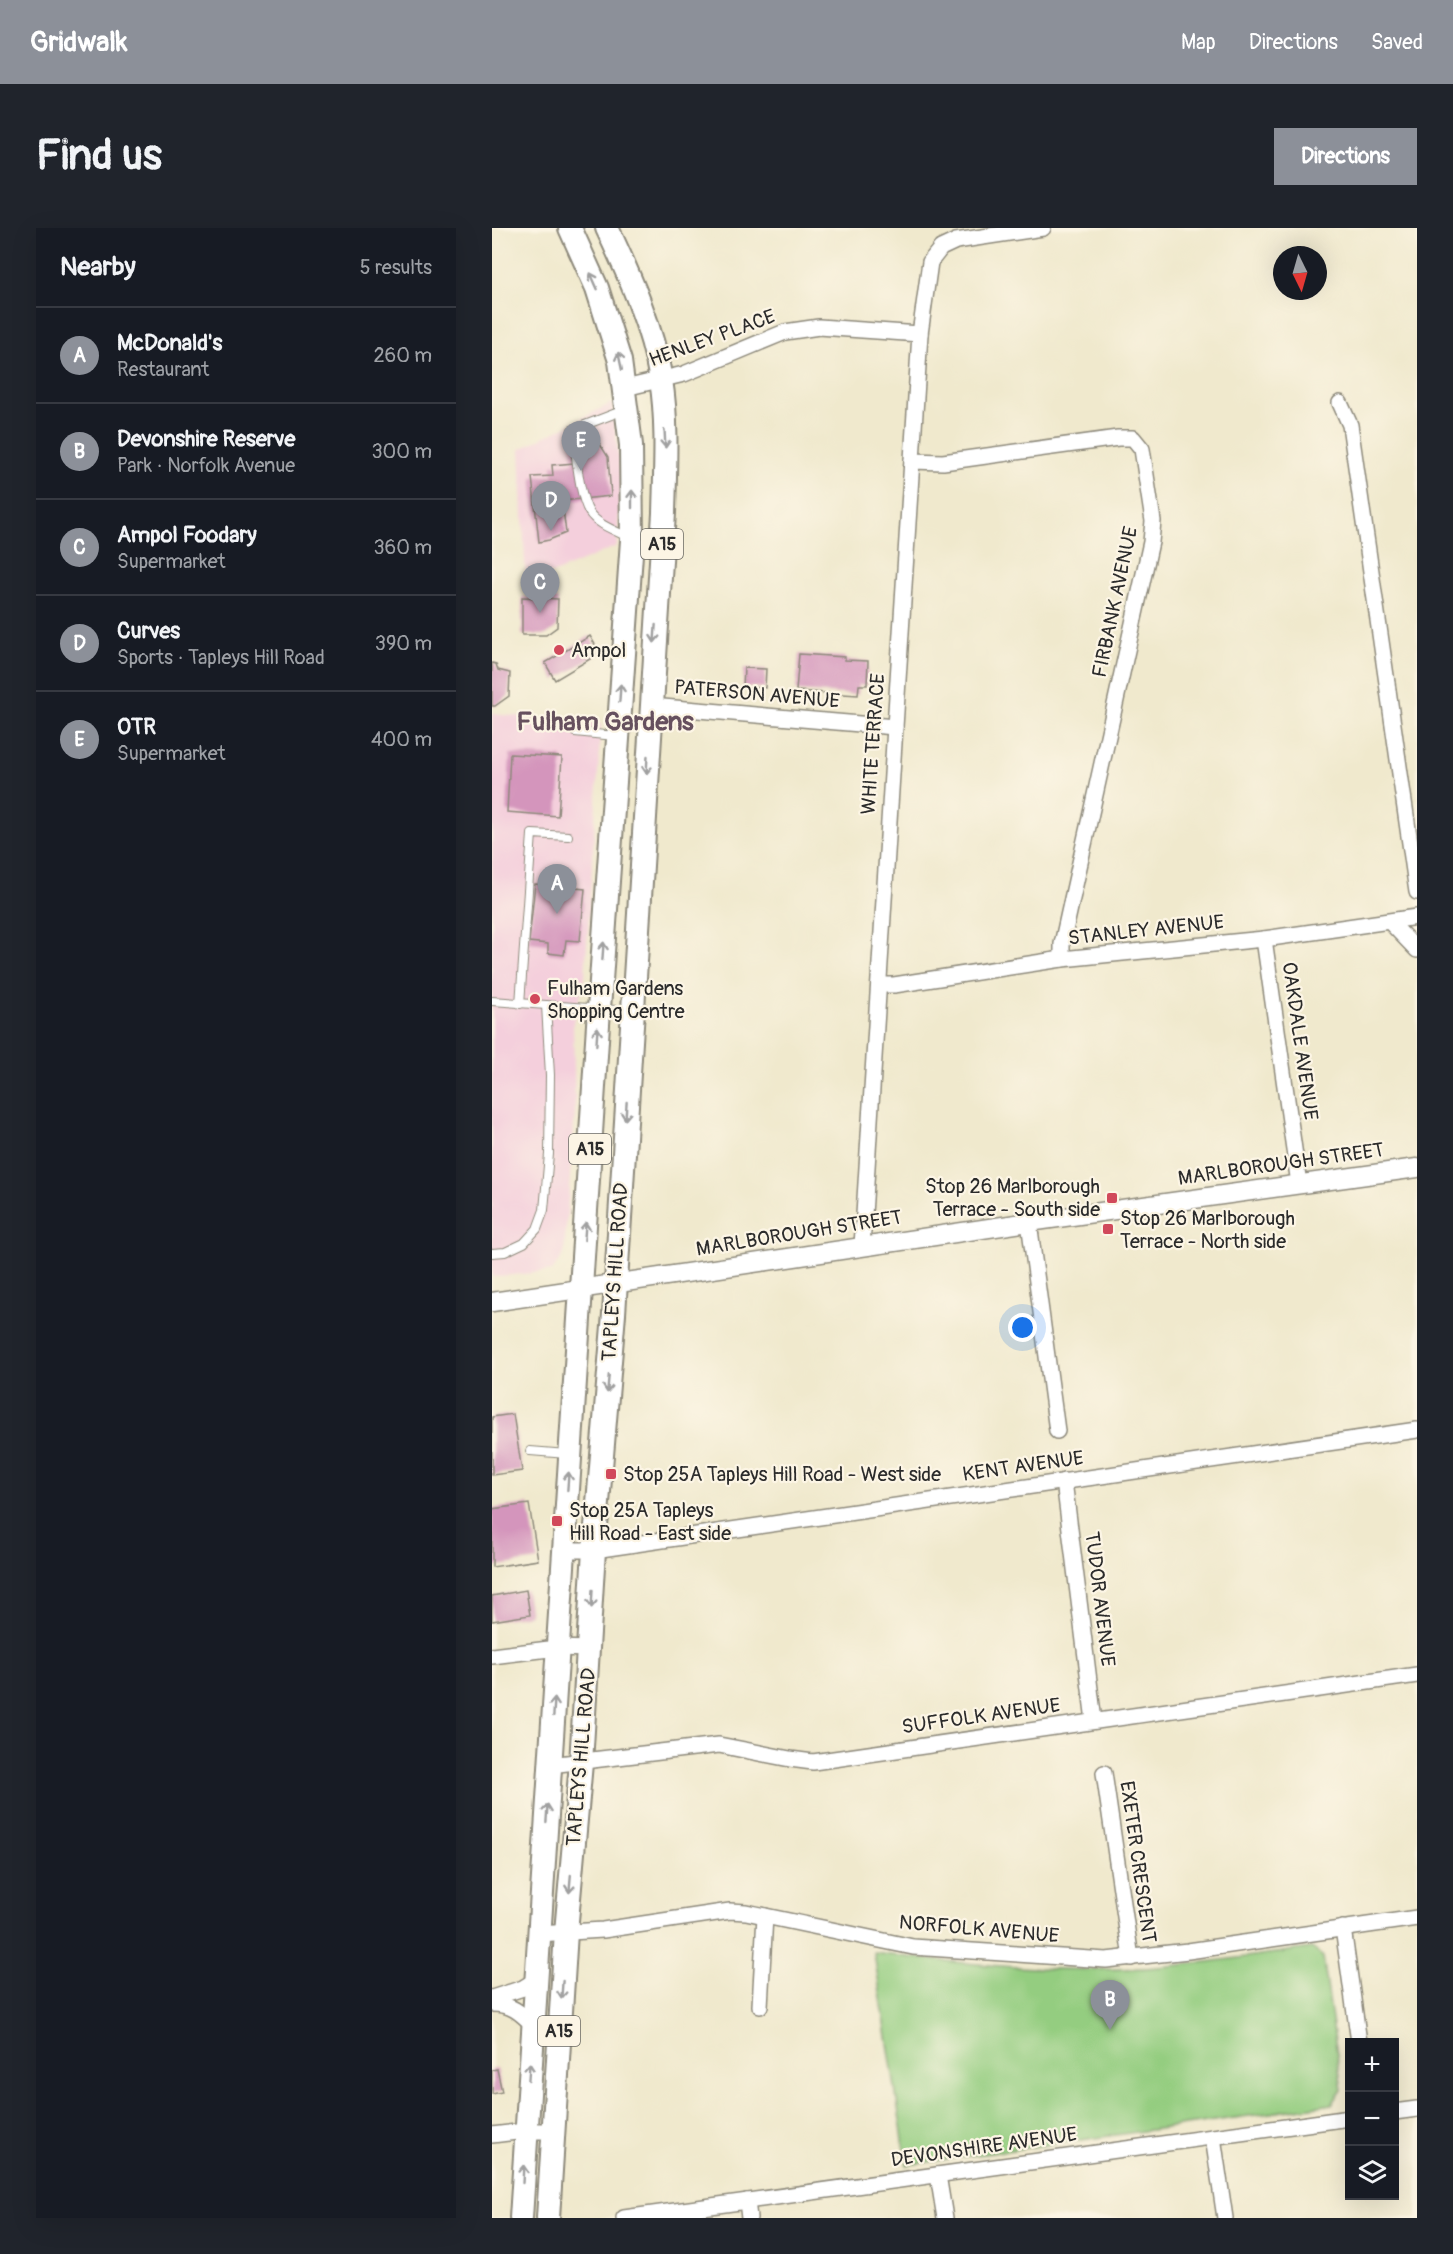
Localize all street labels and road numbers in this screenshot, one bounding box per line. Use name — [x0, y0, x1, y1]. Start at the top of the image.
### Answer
street label: HENLEY PLACE — [645, 304, 779, 372]
street label: FIRBANK AVENUE — [1087, 524, 1143, 680]
road number: A15 — [641, 529, 683, 559]
street label: WHITE TERRACE — [856, 672, 890, 816]
street label: PATERSON AVENUE — [673, 674, 841, 714]
street label: STANLEY AVENUE — [1067, 909, 1225, 951]
street label: OAKDALE AVENUE — [1277, 960, 1323, 1122]
road number: A15 — [569, 1134, 611, 1164]
street label: MARLBOROUGH STREET — [1176, 1137, 1386, 1191]
street label: TAPLEYS HILL ROAD — [596, 1182, 634, 1362]
street label: MARLBOROUGH STREET — [694, 1204, 904, 1262]
street label: KENT AVENUE — [961, 1445, 1085, 1487]
street label: TUDOR AVENUE — [1079, 1530, 1121, 1668]
street label: TAPLEYS HILL ROAD — [561, 1667, 601, 1847]
street label: SUFFOLK AVENUE — [900, 1693, 1062, 1739]
street label: EXETER CRESCENT — [1114, 1779, 1162, 1945]
street label: NORFOLK AVENUE — [898, 1910, 1060, 1948]
road number: A15 — [538, 2016, 580, 2046]
street label: DEVONSHIRE AVENUE — [889, 2122, 1079, 2172]

